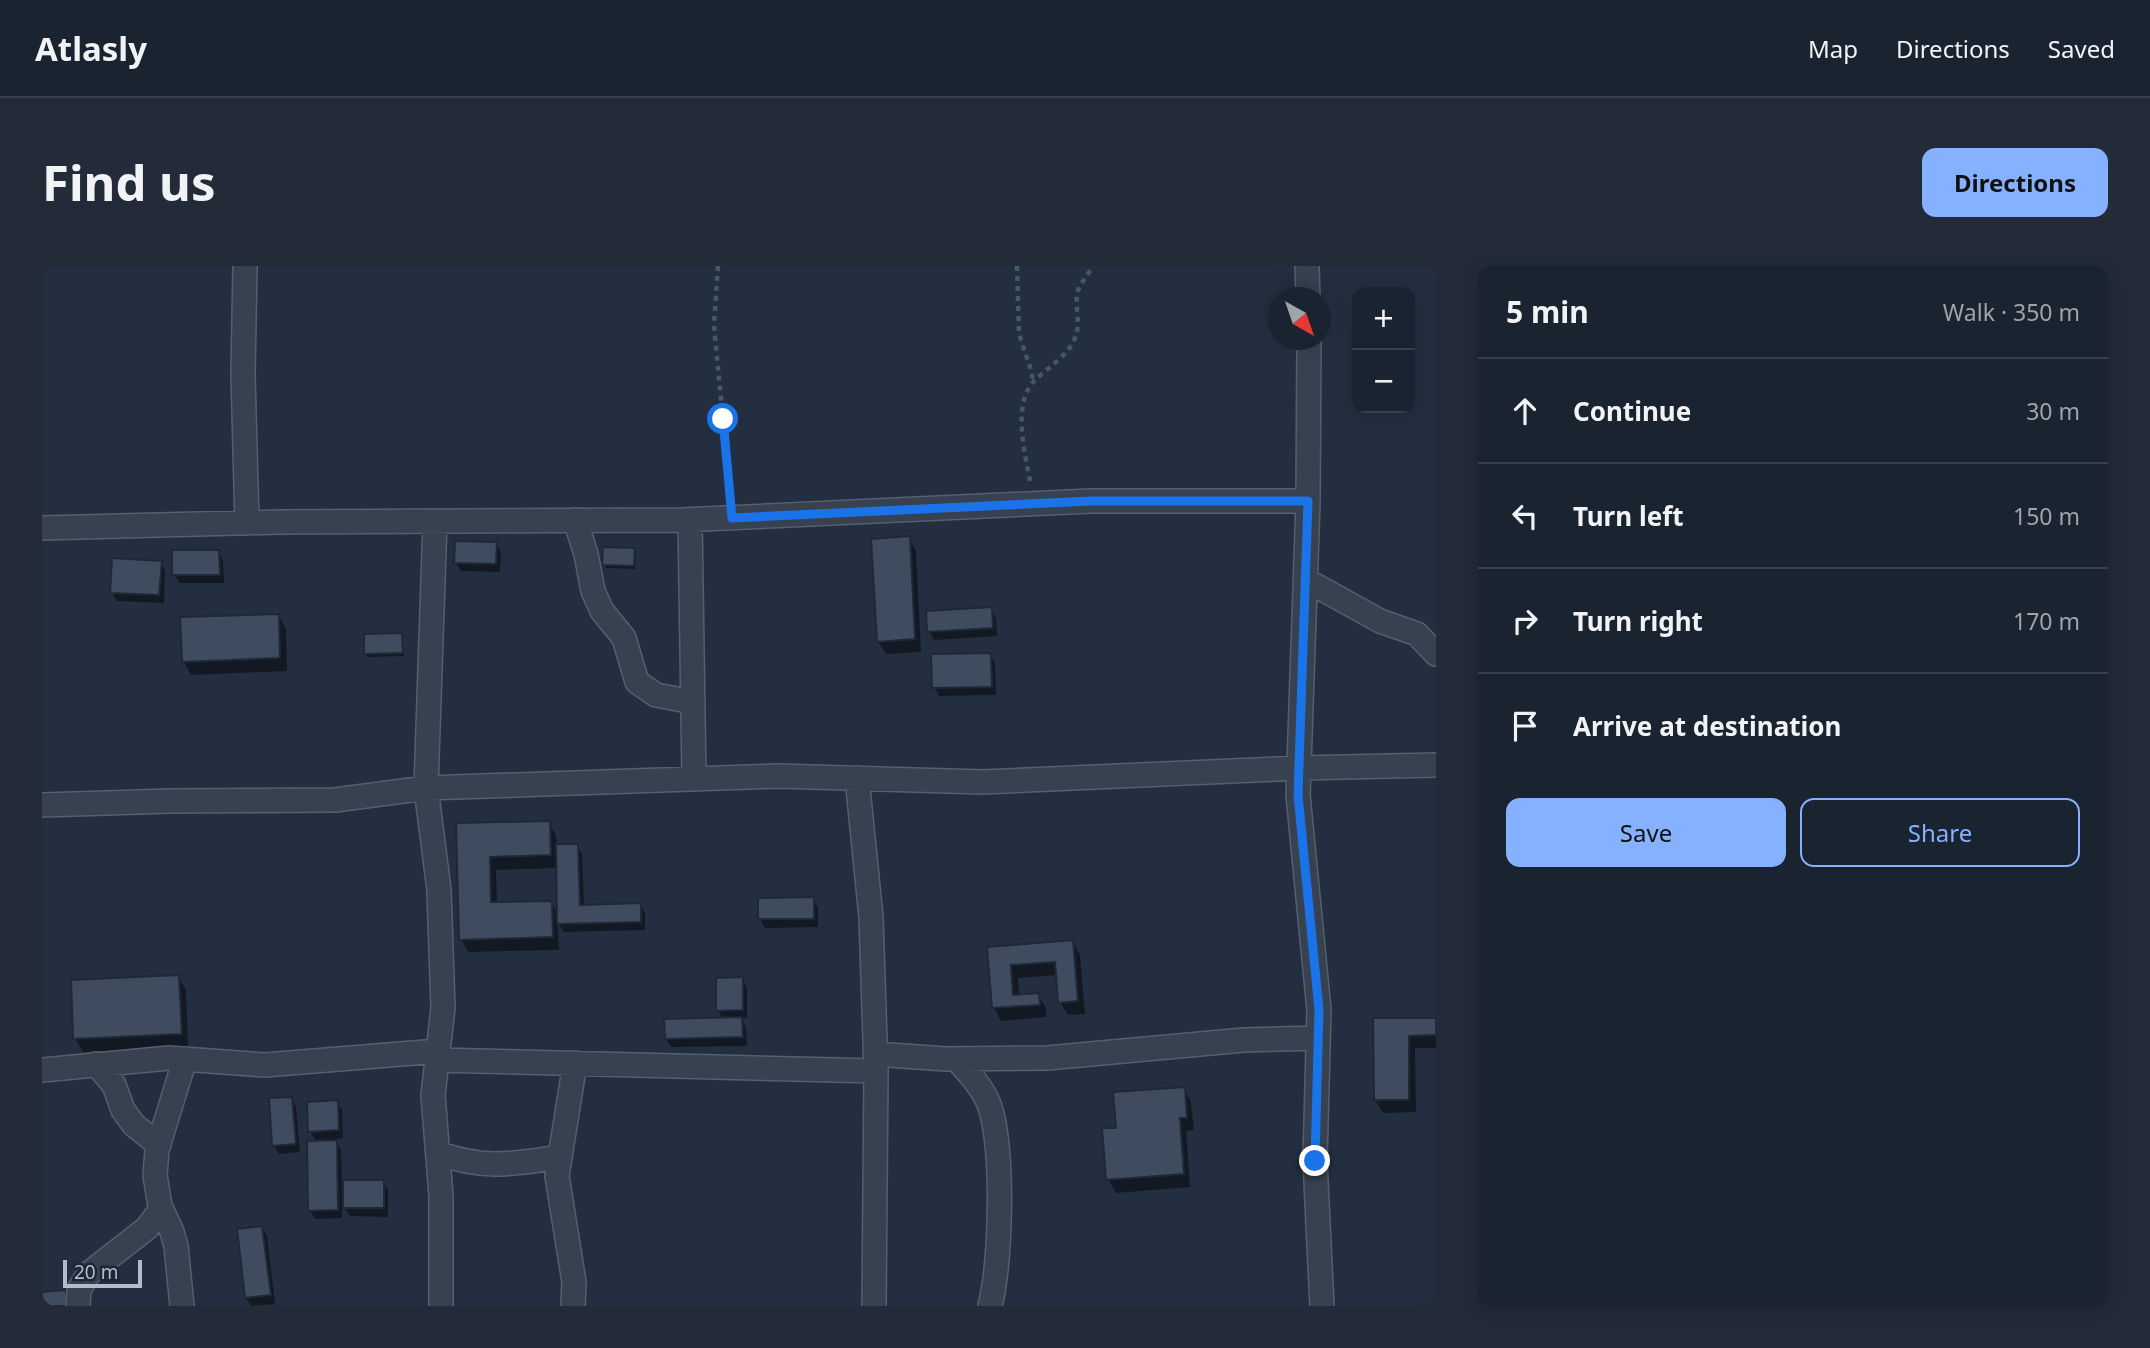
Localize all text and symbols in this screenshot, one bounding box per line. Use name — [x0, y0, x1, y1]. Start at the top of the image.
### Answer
text: Atlasly — [35, 26, 147, 71]
text: Map — [1808, 32, 1858, 65]
text: Directions — [1896, 32, 2010, 65]
text: Saved — [2048, 32, 2115, 65]
button: Directions — [1922, 148, 2108, 217]
text: Find us — [42, 149, 216, 215]
north arrow — [1268, 287, 1331, 350]
map controls — [1352, 287, 1415, 413]
button: + — [1352, 287, 1415, 350]
text: 5 min — [1506, 291, 1589, 332]
text: Walk · 350 m — [1943, 296, 2080, 328]
button: − — [1352, 350, 1415, 413]
icon: ahead — [1506, 392, 1544, 430]
text: Continue — [1573, 393, 1691, 429]
text: 30 m — [2026, 395, 2080, 427]
route start — [707, 403, 738, 434]
icon: left — [1506, 497, 1544, 535]
text: Turn left — [1573, 498, 1684, 534]
text: 150 m — [2013, 500, 2080, 532]
icon: right — [1506, 602, 1544, 640]
text: Turn right — [1573, 603, 1703, 639]
text: 170 m — [2013, 605, 2080, 637]
icon: arrive — [1506, 707, 1544, 745]
text: Arrive at destination — [1573, 708, 1842, 744]
button: Save — [1506, 798, 1786, 867]
button: Share — [1800, 798, 2080, 867]
route end — [1299, 1145, 1330, 1176]
scale bar — [63, 1257, 142, 1289]
text: 20 m — [74, 1259, 118, 1285]

